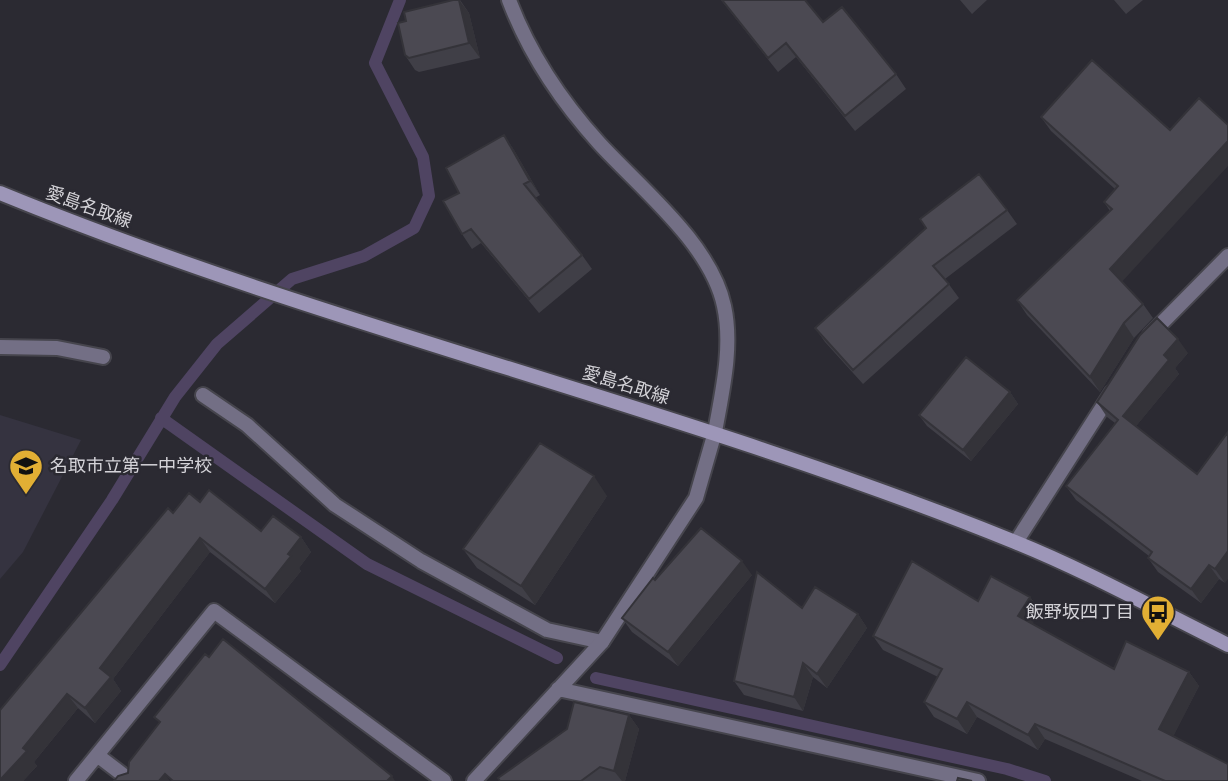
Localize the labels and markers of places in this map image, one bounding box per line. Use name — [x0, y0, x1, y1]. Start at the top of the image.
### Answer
school or university icon: 名取市立第一中学校 — [7, 447, 45, 496]
place label: 名取市立第一中学校 — [50, 454, 212, 477]
bus stop icon: 飯野坂四丁目 — [1139, 593, 1177, 642]
place label: 飯野坂四丁目 — [1026, 600, 1134, 623]

